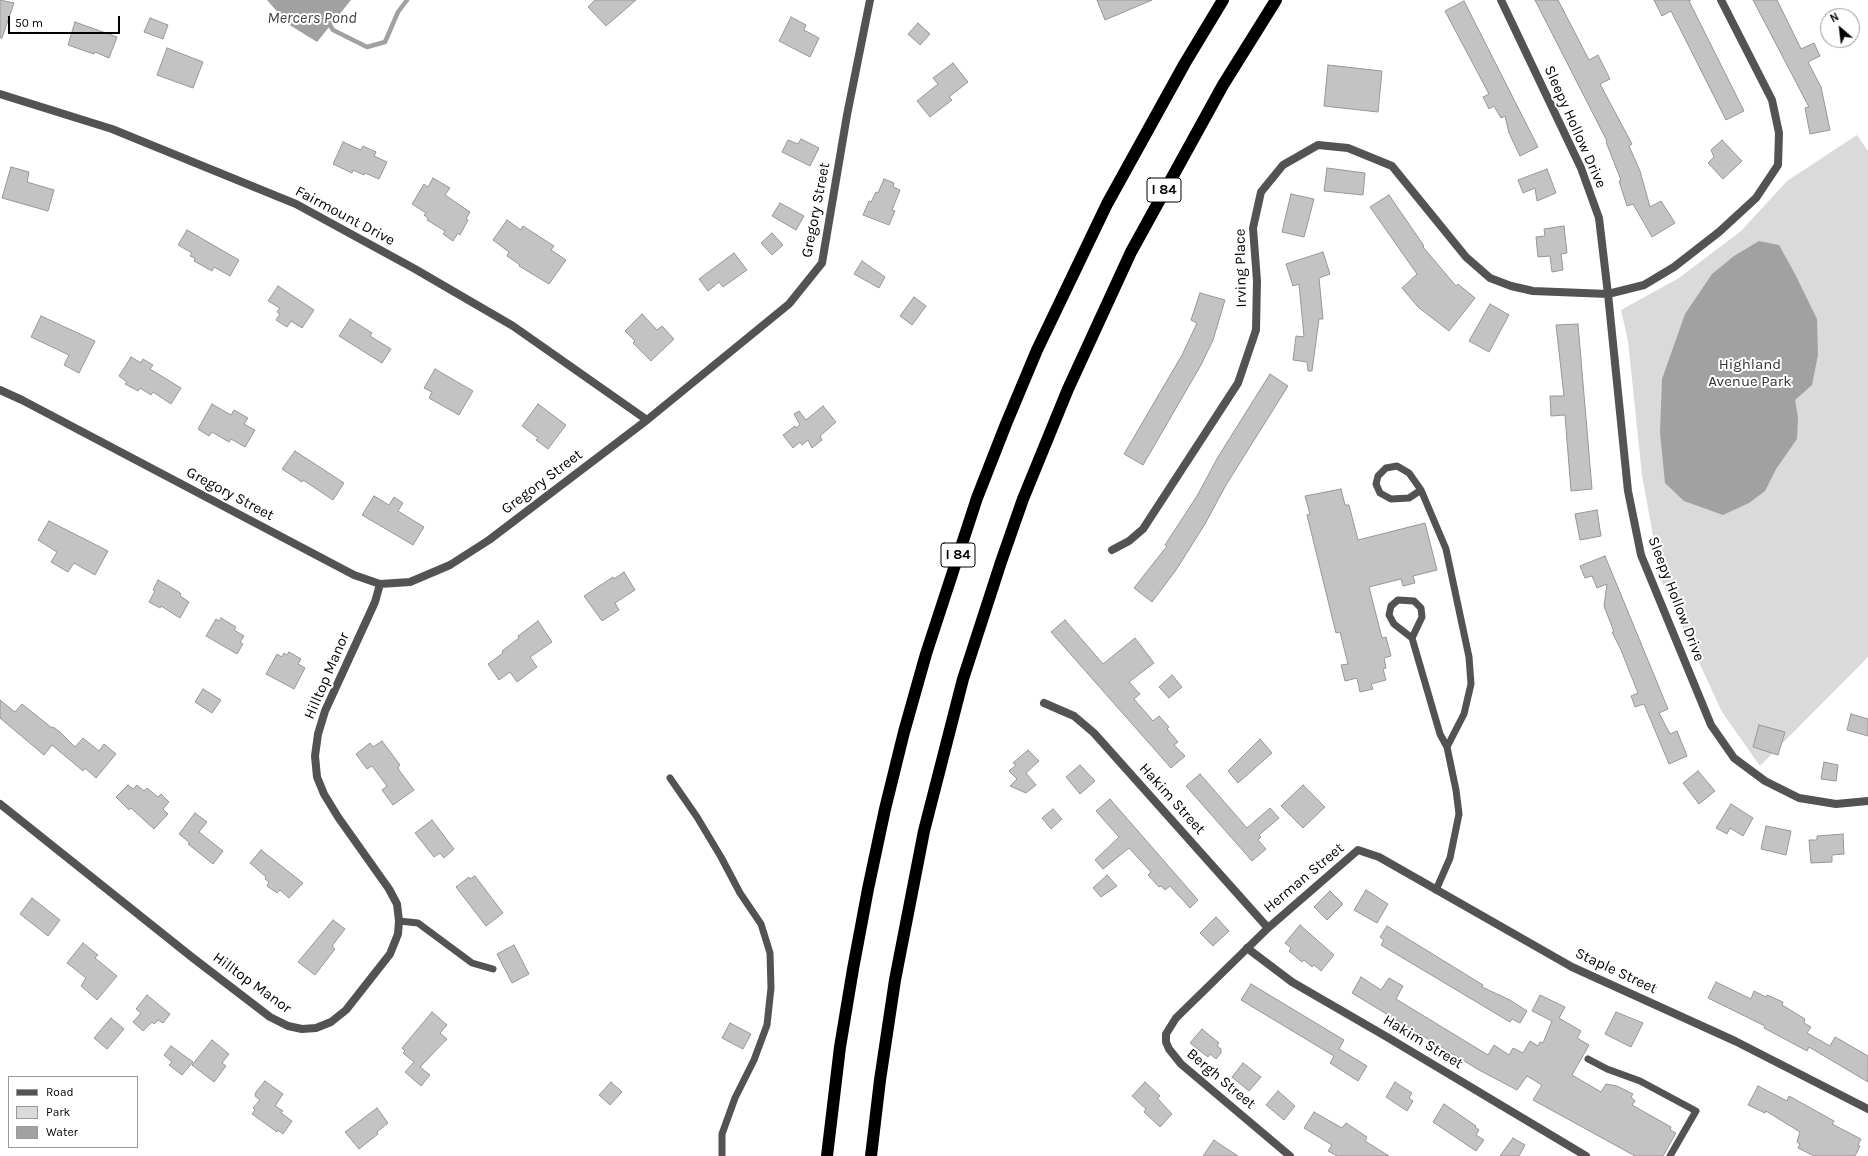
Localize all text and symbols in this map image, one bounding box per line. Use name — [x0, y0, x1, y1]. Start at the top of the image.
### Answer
scale bar — [10, 8, 122, 34]
water label: Mercers Pond — [267, 8, 357, 28]
north arrow — [1820, 8, 1860, 48]
text: N — [1828, 10, 1841, 25]
text: 50 m — [15, 16, 43, 30]
street label: Sleepy Hollow Drive — [1540, 63, 1610, 191]
street label: Gregory Street — [798, 161, 834, 259]
road number: I 84 — [1147, 178, 1181, 202]
street label: Fairmount Drive — [292, 182, 398, 250]
street label: Irving Place — [1231, 228, 1251, 308]
park label: Highland Avenue Park — [1708, 356, 1792, 391]
street label: Gregory Street — [498, 446, 586, 518]
street label: Gregory Street — [183, 463, 277, 525]
street label: Sleepy Hollow Drive — [1644, 534, 1708, 664]
road number: I 84 — [941, 543, 975, 567]
street label: Hilltop Manor — [301, 630, 353, 722]
street label: Hakim Street — [1135, 760, 1209, 838]
street label: Herman Street — [1260, 839, 1348, 917]
street label: Staple Street — [1572, 944, 1660, 998]
street label: Hilltop Manor — [209, 948, 295, 1018]
street label: Hakim Street — [1380, 1011, 1466, 1073]
street label: Bergh Street — [1183, 1045, 1259, 1113]
legend — [8, 1076, 138, 1148]
text: Road — [46, 1085, 74, 1099]
text: Park — [46, 1105, 70, 1119]
text: Water — [46, 1125, 78, 1139]

